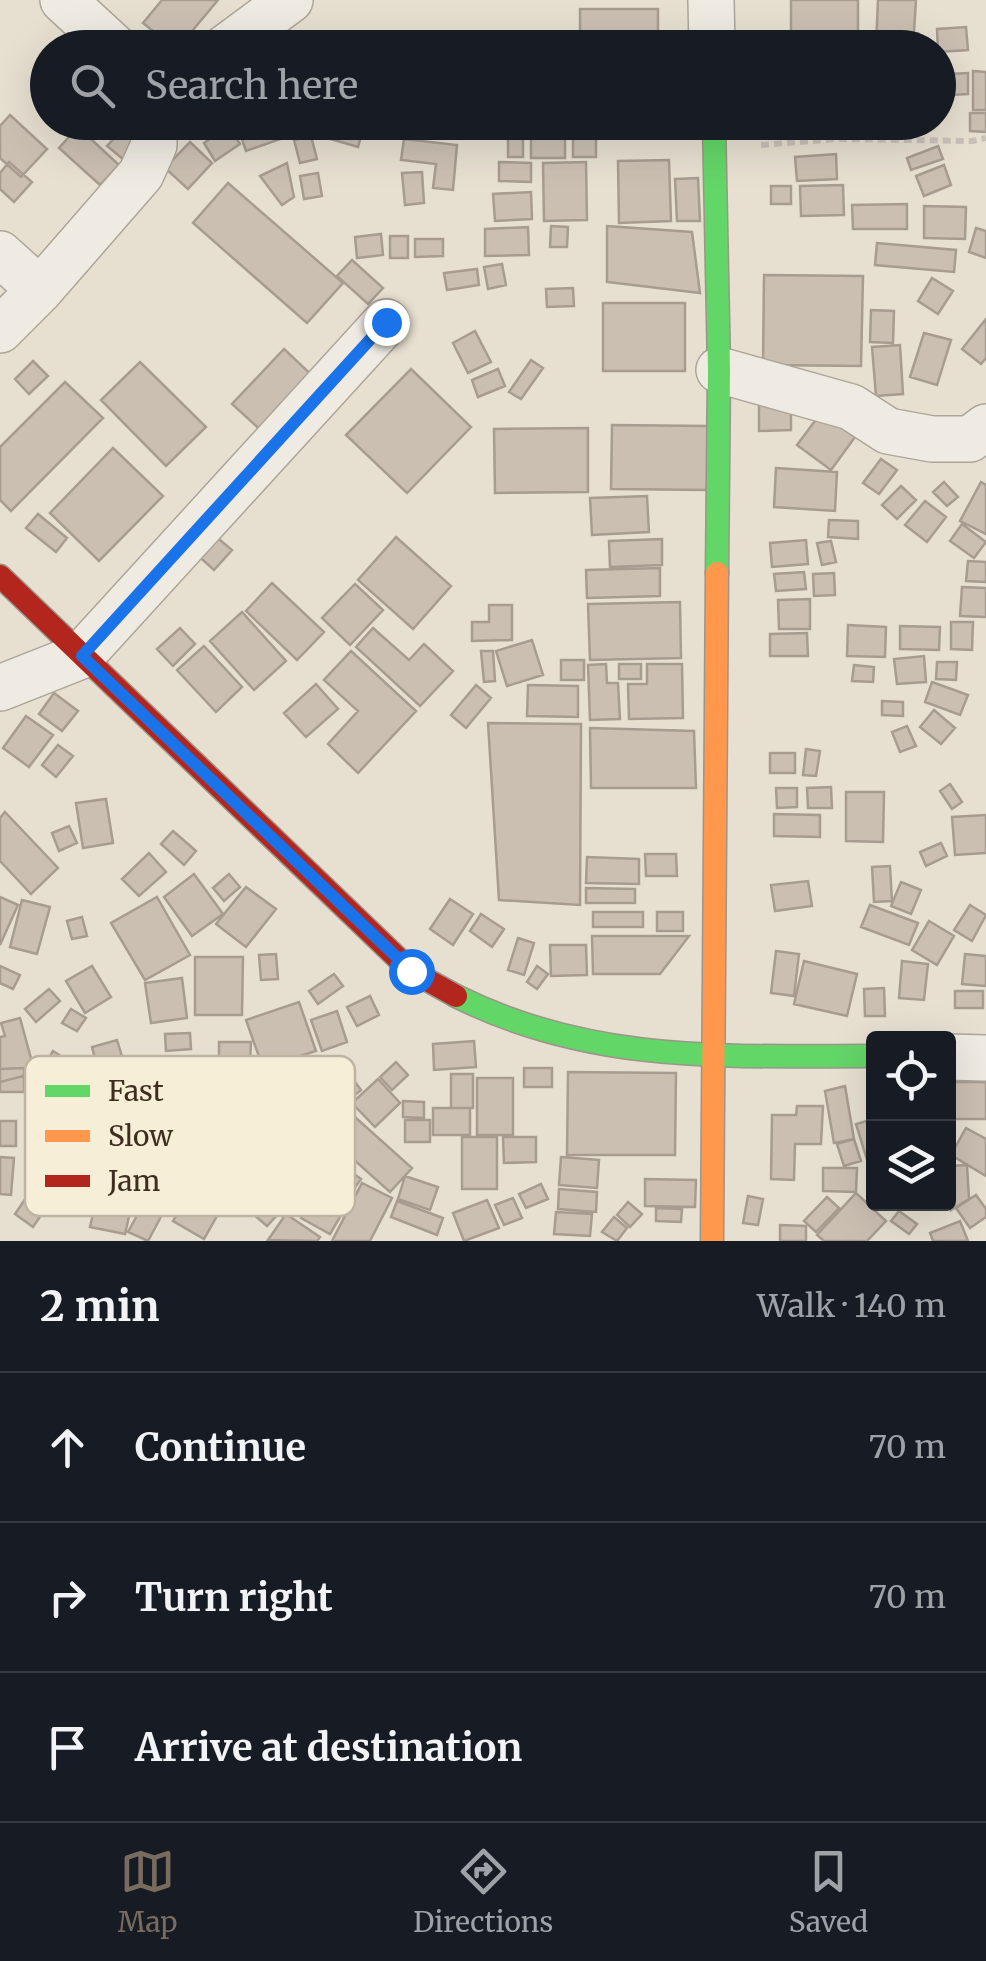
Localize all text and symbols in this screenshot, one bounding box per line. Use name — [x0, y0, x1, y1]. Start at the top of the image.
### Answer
search box — [30, 30, 956, 140]
icon: search — [65, 58, 120, 113]
text: Search here — [145, 62, 358, 109]
route end — [364, 300, 410, 346]
route start — [389, 949, 435, 995]
map controls — [866, 1031, 956, 1211]
button: locate — [866, 1031, 956, 1121]
legend — [25, 1056, 355, 1216]
text: Fast — [108, 1073, 164, 1109]
text: Slow — [108, 1118, 173, 1154]
button: layers — [866, 1121, 956, 1211]
text: Jam — [107, 1163, 161, 1199]
text: 2 min — [40, 1280, 160, 1332]
text: Walk · 140 m — [757, 1286, 946, 1326]
icon: ahead — [40, 1420, 95, 1475]
text: Continue — [135, 1424, 306, 1471]
text: 70 m — [869, 1427, 946, 1467]
icon: right — [40, 1570, 95, 1625]
text: Turn right — [135, 1574, 333, 1621]
text: 70 m — [869, 1577, 946, 1617]
icon: arrive — [40, 1720, 95, 1775]
text: Arrive at destination — [135, 1724, 522, 1771]
tab: Map — [118, 1844, 178, 1940]
tab: Directions — [413, 1844, 553, 1940]
tab: Saved — [789, 1844, 868, 1940]

